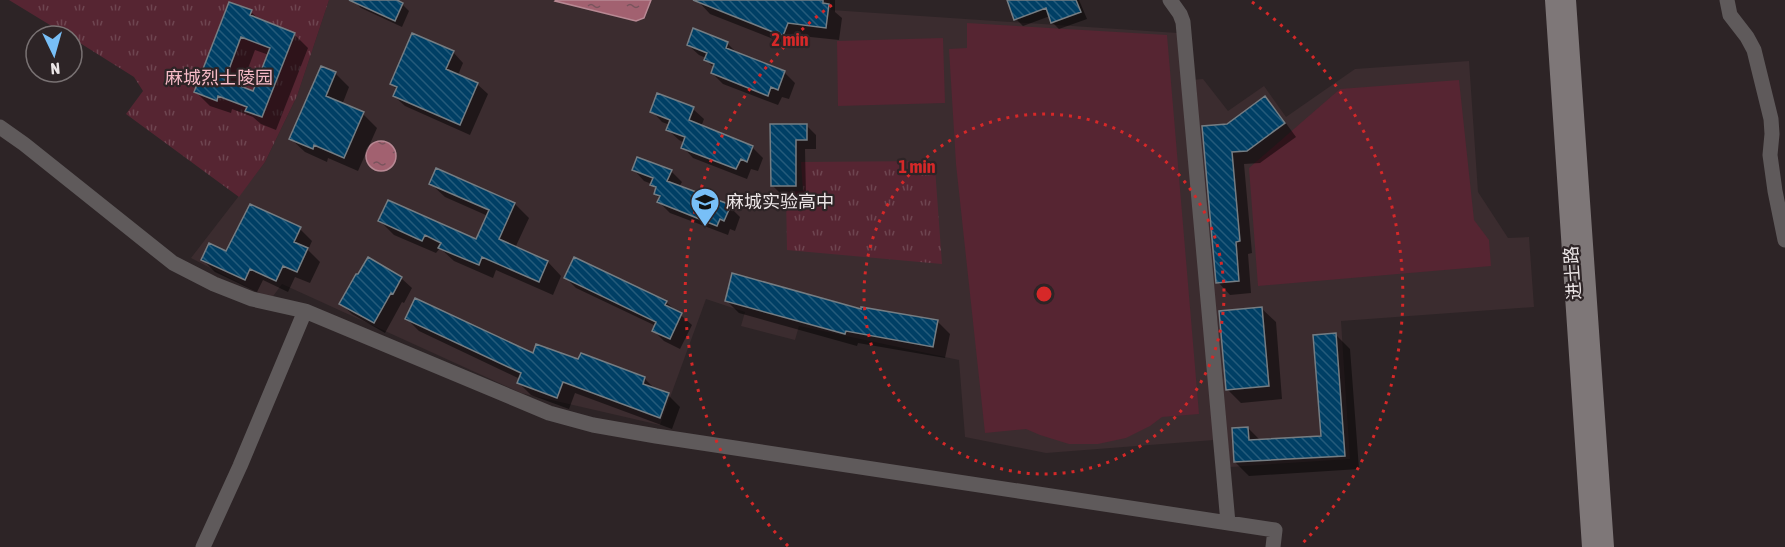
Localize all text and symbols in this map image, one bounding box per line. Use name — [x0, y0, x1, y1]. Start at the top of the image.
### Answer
north arrow — [24, 24, 84, 84]
text: 2 min — [772, 29, 809, 50]
text: N — [50, 60, 61, 78]
park label: 麻城烈士陵园 — [165, 67, 273, 88]
text: 1 min — [899, 156, 936, 177]
school or university icon: 麻城实验高中 — [689, 186, 721, 228]
place label: 麻城实验高中 — [726, 191, 834, 212]
street label: 进士路 — [1560, 245, 1585, 301]
centre of rings — [1034, 284, 1054, 304]

